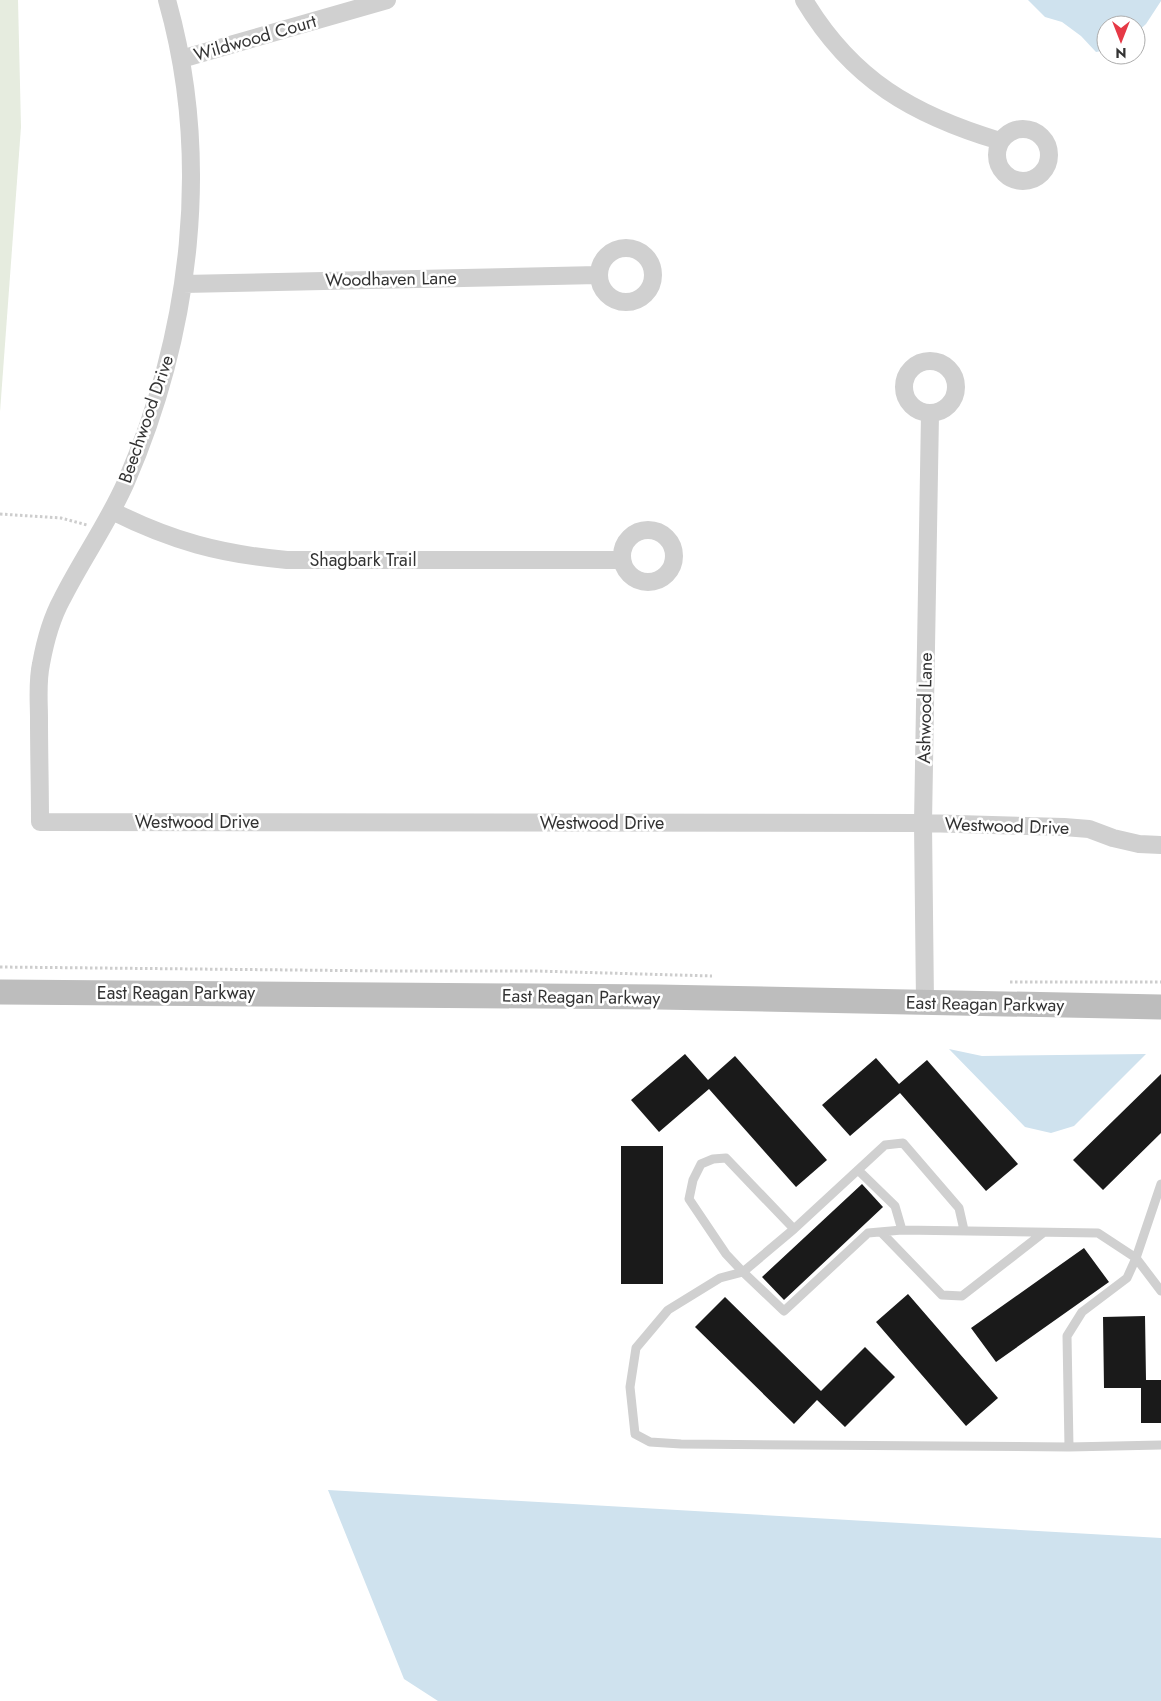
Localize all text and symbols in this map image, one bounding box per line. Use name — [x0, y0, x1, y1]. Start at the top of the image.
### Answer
street label: Wildwood Court — [191, 8, 320, 68]
north arrow — [1096, 15, 1146, 65]
text: N — [1115, 43, 1127, 63]
street label: Woodhaven Lane — [325, 265, 457, 293]
street label: Beechwood Drive — [112, 351, 180, 487]
street label: Shagbark Trail — [309, 547, 417, 573]
street label: Ashwood Lane — [911, 652, 939, 764]
street label: Westwood Drive — [135, 809, 259, 835]
street label: Westwood Drive — [540, 810, 664, 836]
street label: Westwood Drive — [944, 811, 1070, 841]
street label: East Reagan Parkway — [97, 980, 255, 1006]
street label: East Reagan Parkway — [502, 983, 660, 1011]
street label: East Reagan Parkway — [906, 990, 1064, 1018]

